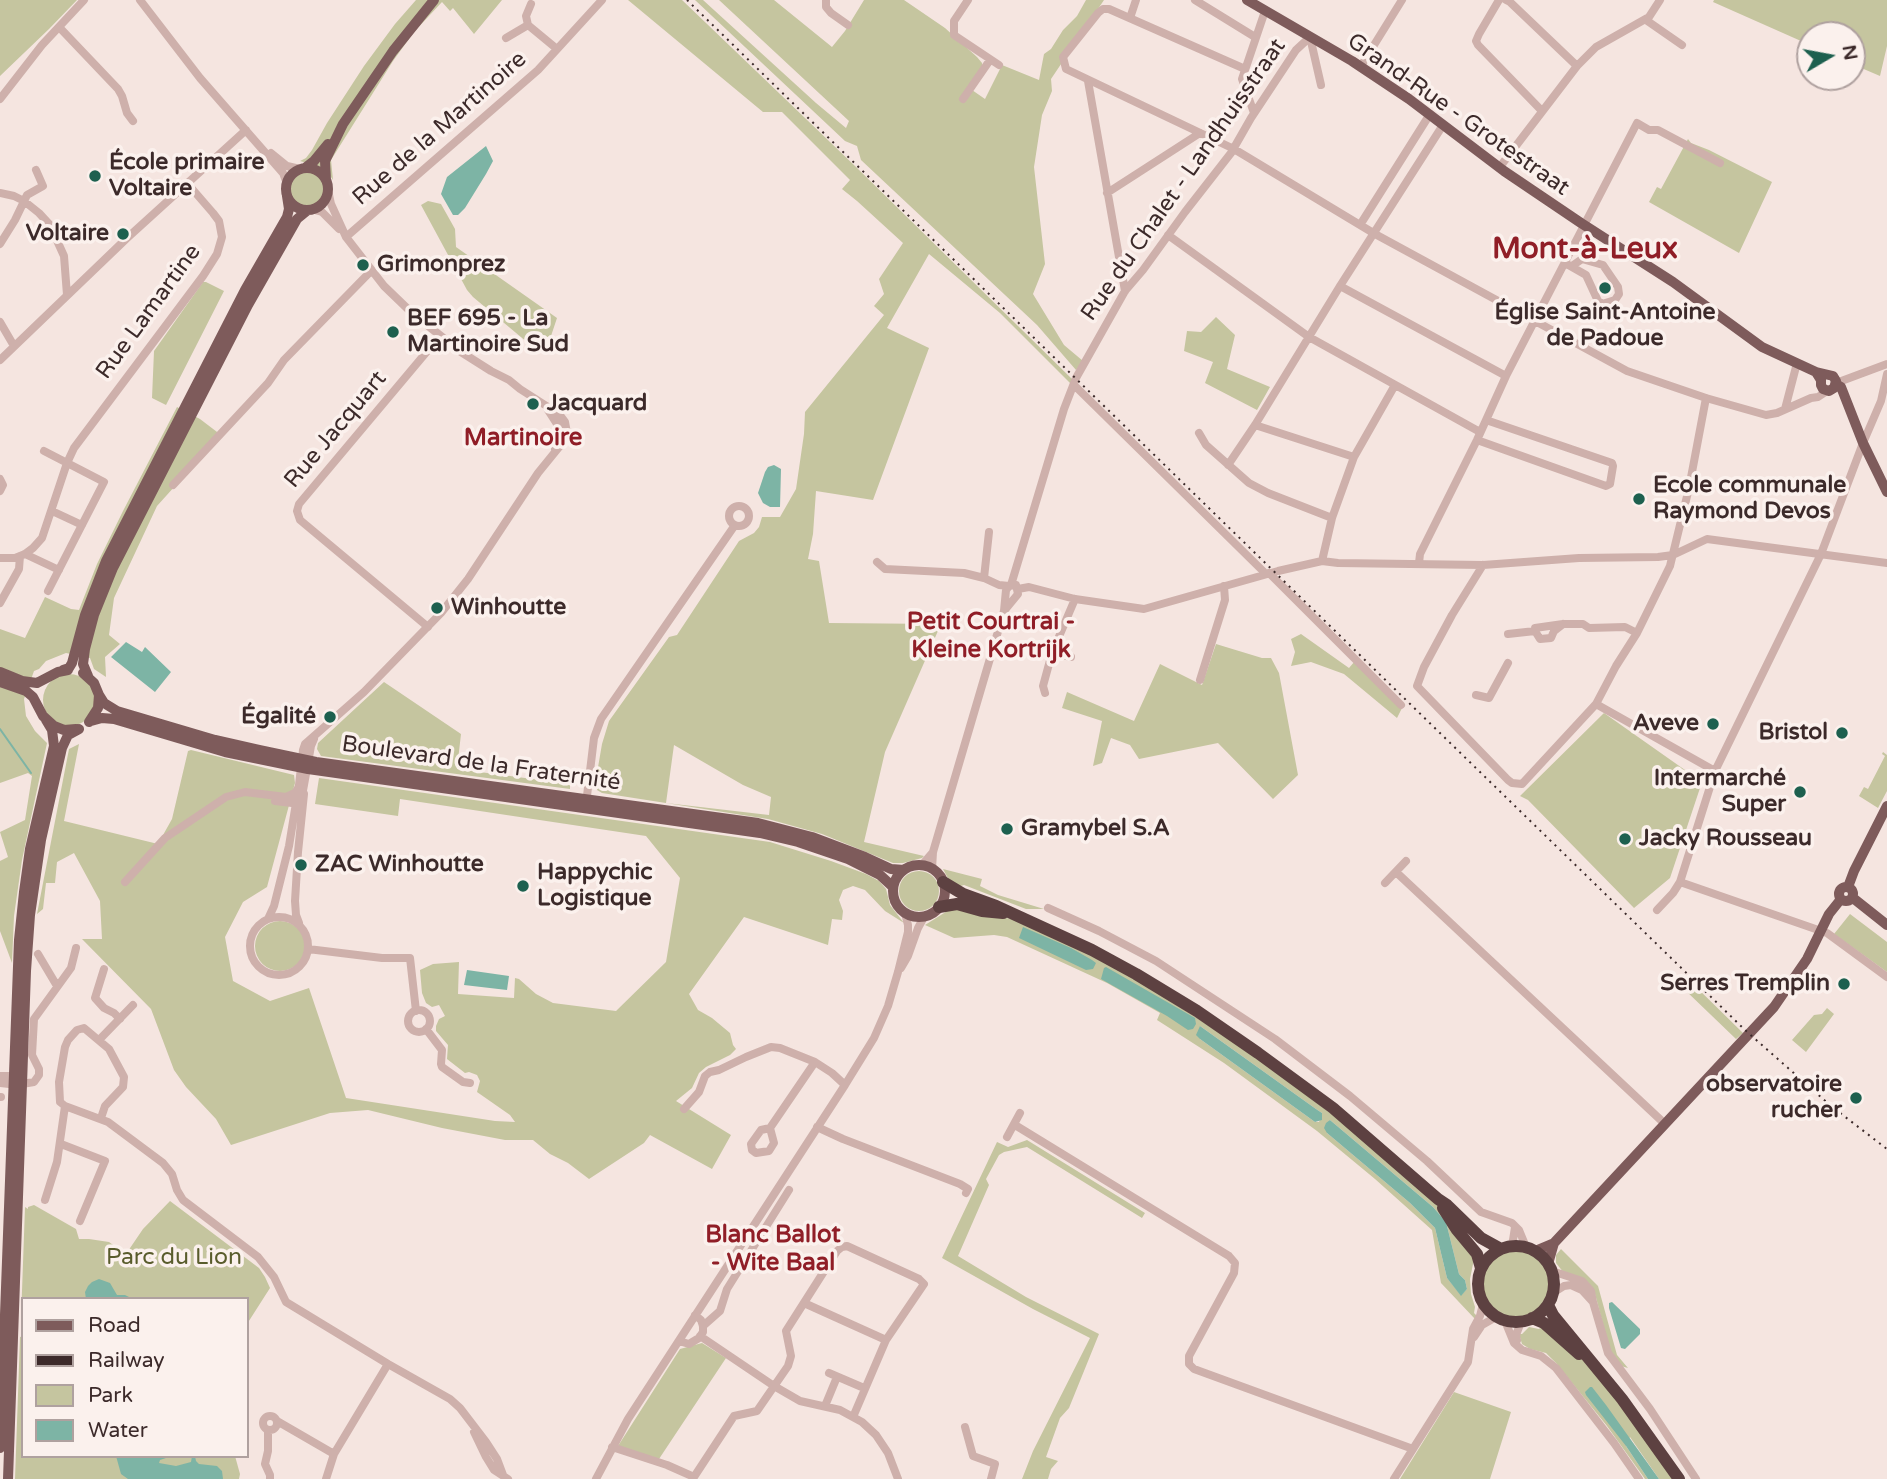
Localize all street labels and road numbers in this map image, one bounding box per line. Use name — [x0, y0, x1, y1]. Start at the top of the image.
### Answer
street label: Grand-Rue - Grotestraat — [1342, 28, 1574, 202]
street label: Rue du Chalet - Landhuisstraat — [1076, 34, 1292, 326]
street label: Rue de la Martinoire — [347, 46, 533, 212]
street label: Rue Lamartine — [91, 239, 207, 385]
street label: Rue Jacquart — [279, 366, 393, 494]
street label: Boulevard de la Fraternité — [340, 731, 622, 797]

